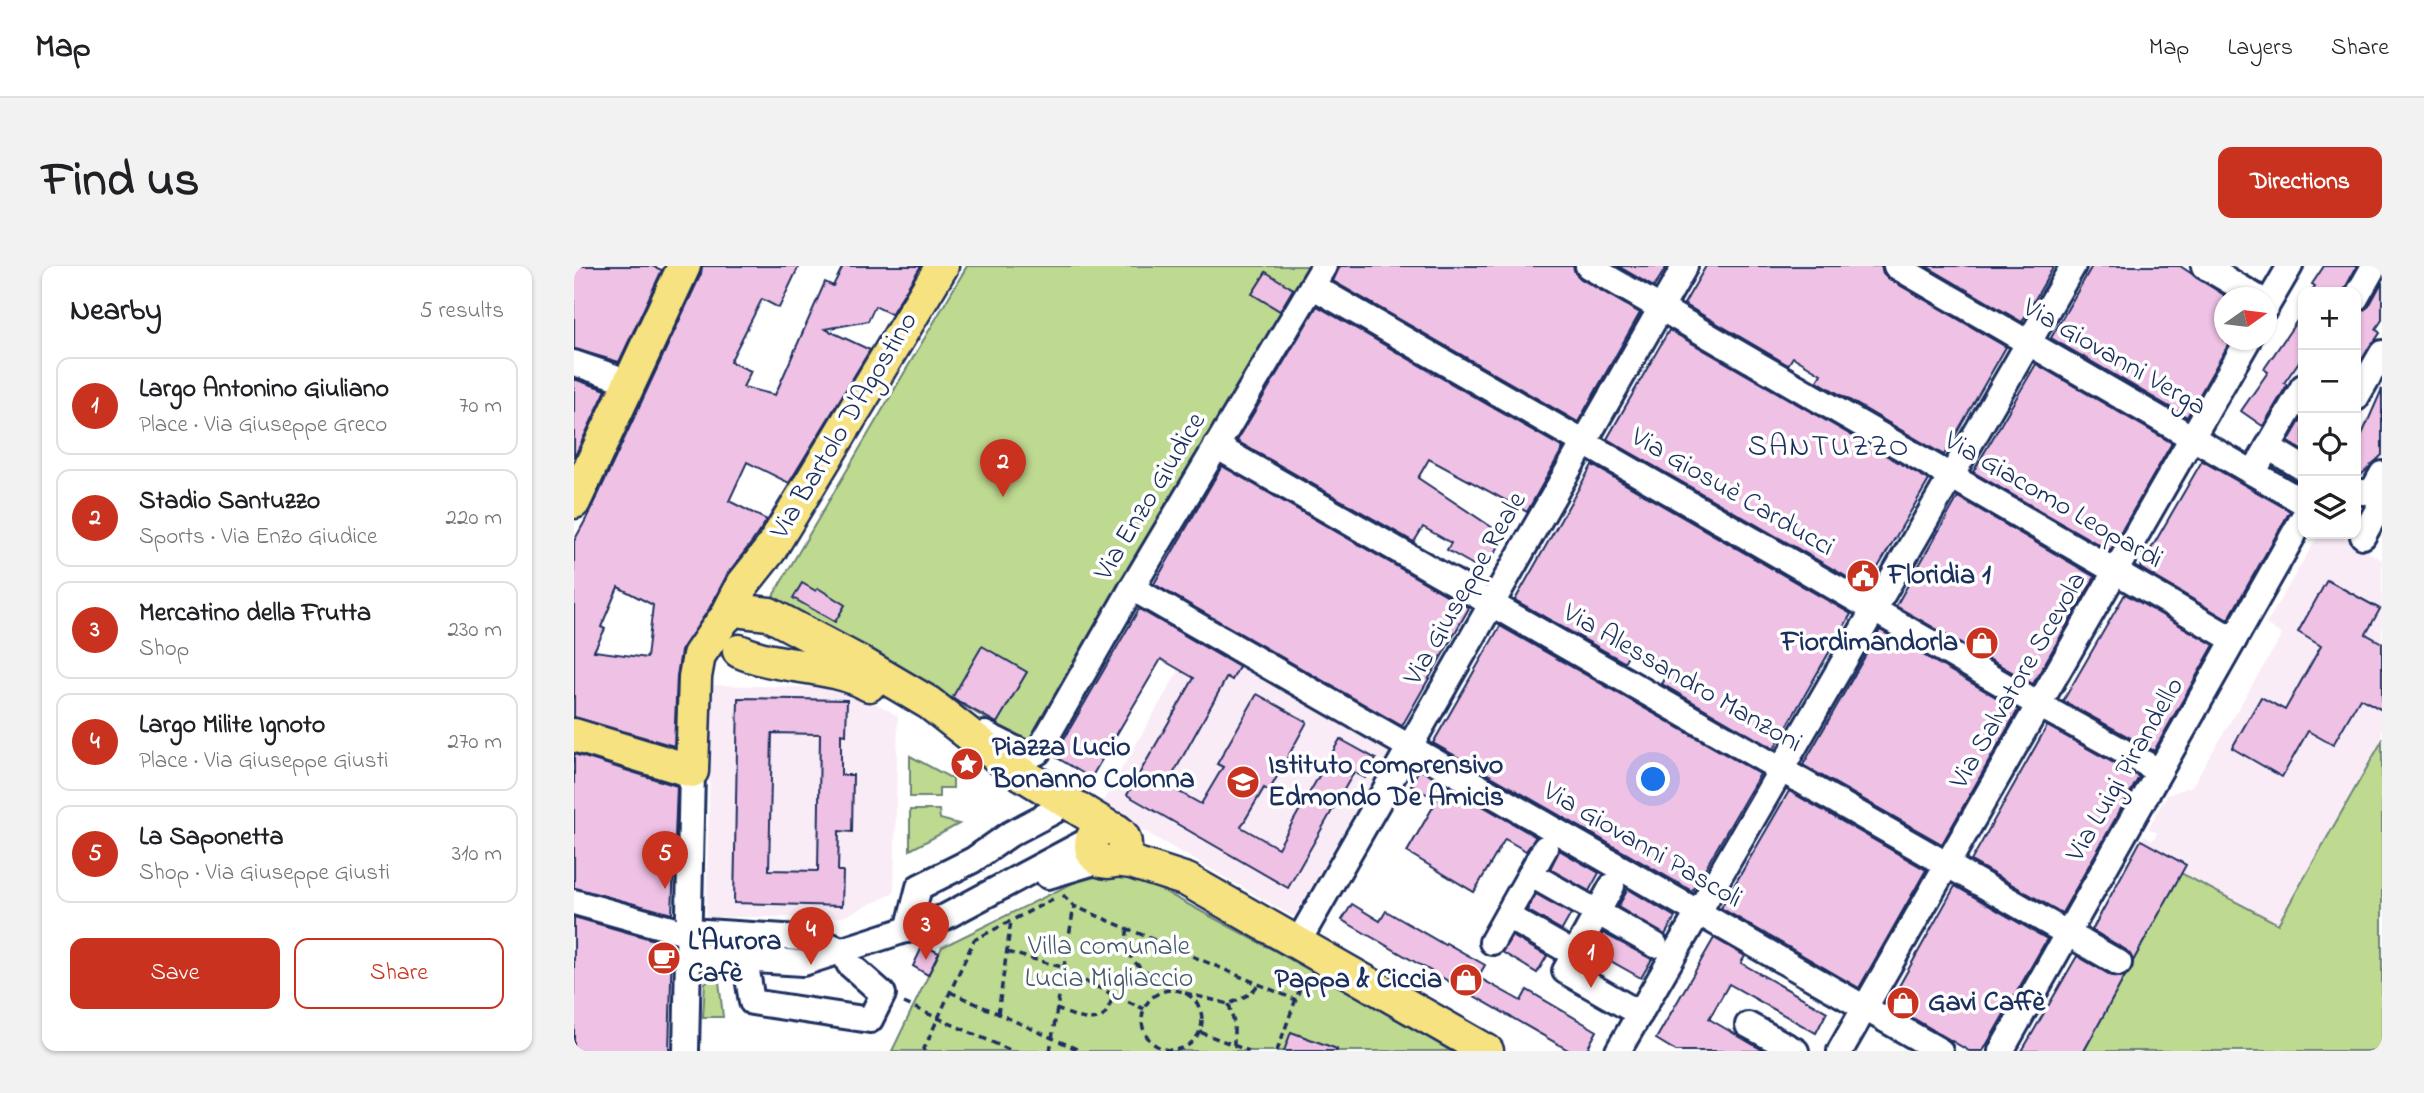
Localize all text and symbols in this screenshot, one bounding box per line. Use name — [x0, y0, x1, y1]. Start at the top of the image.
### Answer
text: Map — [35, 24, 91, 72]
text: Map — [2149, 31, 2189, 66]
text: Layers — [2227, 31, 2293, 66]
text: Share — [2331, 31, 2389, 66]
text: Find us — [42, 146, 199, 218]
button: Directions — [2218, 147, 2382, 218]
north arrow — [2214, 287, 2277, 350]
map controls — [2298, 287, 2361, 539]
button: + — [2298, 287, 2361, 350]
street label: Via Giovanni Verga — [2013, 288, 2214, 427]
text: Nearby — [70, 290, 162, 334]
text: 5 results — [420, 295, 504, 328]
street label: Via Bartolo D'Agostino — [760, 305, 929, 548]
button: − — [2298, 350, 2361, 413]
text: Largo Antonino Giuliano — [139, 371, 389, 409]
text: 1 — [91, 390, 99, 423]
text: 70 m — [459, 390, 502, 423]
street label: Via Enzo Giudice — [1084, 405, 1218, 590]
text: Place · Via Giuseppe Greco — [139, 409, 387, 442]
button: locate — [2298, 413, 2361, 476]
street label: Via Giosuè Carducci — [1622, 417, 1842, 568]
street label: Via Giacomo Leopardi — [1935, 421, 2170, 581]
district label: SANTUZZO — [1748, 426, 1910, 470]
pin: 2 — [980, 439, 1026, 497]
button: layers — [2298, 476, 2361, 539]
text: Stadio Santuzzo — [139, 483, 320, 521]
street label: Via Giuseppe Reale — [1393, 484, 1538, 694]
text: 2 — [89, 502, 101, 535]
text: 220 m — [446, 502, 502, 535]
text: Sports · Via Enzo Giudice — [139, 521, 377, 554]
place label: Floridia 1 — [1886, 556, 1991, 597]
public building icon: Floridia 1 — [1844, 557, 1882, 595]
street label: Via Salvatore Scevola — [1940, 565, 2098, 798]
street label: Via Alessandro Manzoni — [1554, 593, 1809, 764]
text: Mercatino della Frutta — [139, 595, 371, 633]
text: 3 — [90, 614, 100, 647]
text: 230 m — [448, 614, 502, 647]
place label: Fiordimandorla — [1779, 623, 1958, 664]
shop icon: Fiordimandorla — [1963, 624, 2001, 662]
text: Shop — [139, 633, 189, 666]
street label: Via Luigi Pirandello — [2056, 670, 2196, 871]
text: Largo Milite Ignoto — [139, 707, 325, 745]
text: 4 — [90, 726, 100, 759]
text: 270 m — [448, 726, 502, 759]
place label: Piazza Lucio Bonanno Colonna — [990, 728, 1195, 801]
text: Place · Via Giuseppe Giusti — [139, 745, 388, 778]
place icon: Piazza Lucio Bonanno Colonna — [948, 745, 986, 783]
place label: Istituto comprensivo Edmondo De Amicis — [1268, 746, 1504, 819]
your location — [1636, 762, 1670, 796]
school or university icon: Istituto comprensivo Edmondo De Amicis — [1224, 763, 1262, 801]
street label: Via Giovanni Pascoli — [1534, 772, 1749, 920]
text: La Saponetta — [139, 819, 284, 857]
pin: 5 — [642, 831, 688, 889]
text: 5 — [88, 838, 102, 871]
text: 310 m — [452, 838, 502, 871]
text: Shop · Via Giuseppe Giusti — [139, 857, 390, 890]
pin: 3 — [903, 902, 949, 960]
pin: 4 — [788, 907, 834, 965]
place label: L'Aurora Cafè — [688, 922, 782, 995]
park label: Villa comunale Lucia Migliaccio — [1025, 927, 1193, 1000]
pin: 1 — [1568, 930, 1614, 988]
button: Save — [70, 938, 280, 1009]
button: Share — [294, 938, 504, 1009]
cafe icon: L'Aurora Cafè — [645, 939, 683, 977]
place label: Pappa & Ciccia — [1275, 960, 1442, 1001]
shop icon: Pappa & Ciccia — [1447, 961, 1485, 999]
place label: Gavi Caffè — [1928, 983, 2046, 1024]
shop icon: Gavi Caffè — [1884, 984, 1922, 1022]

